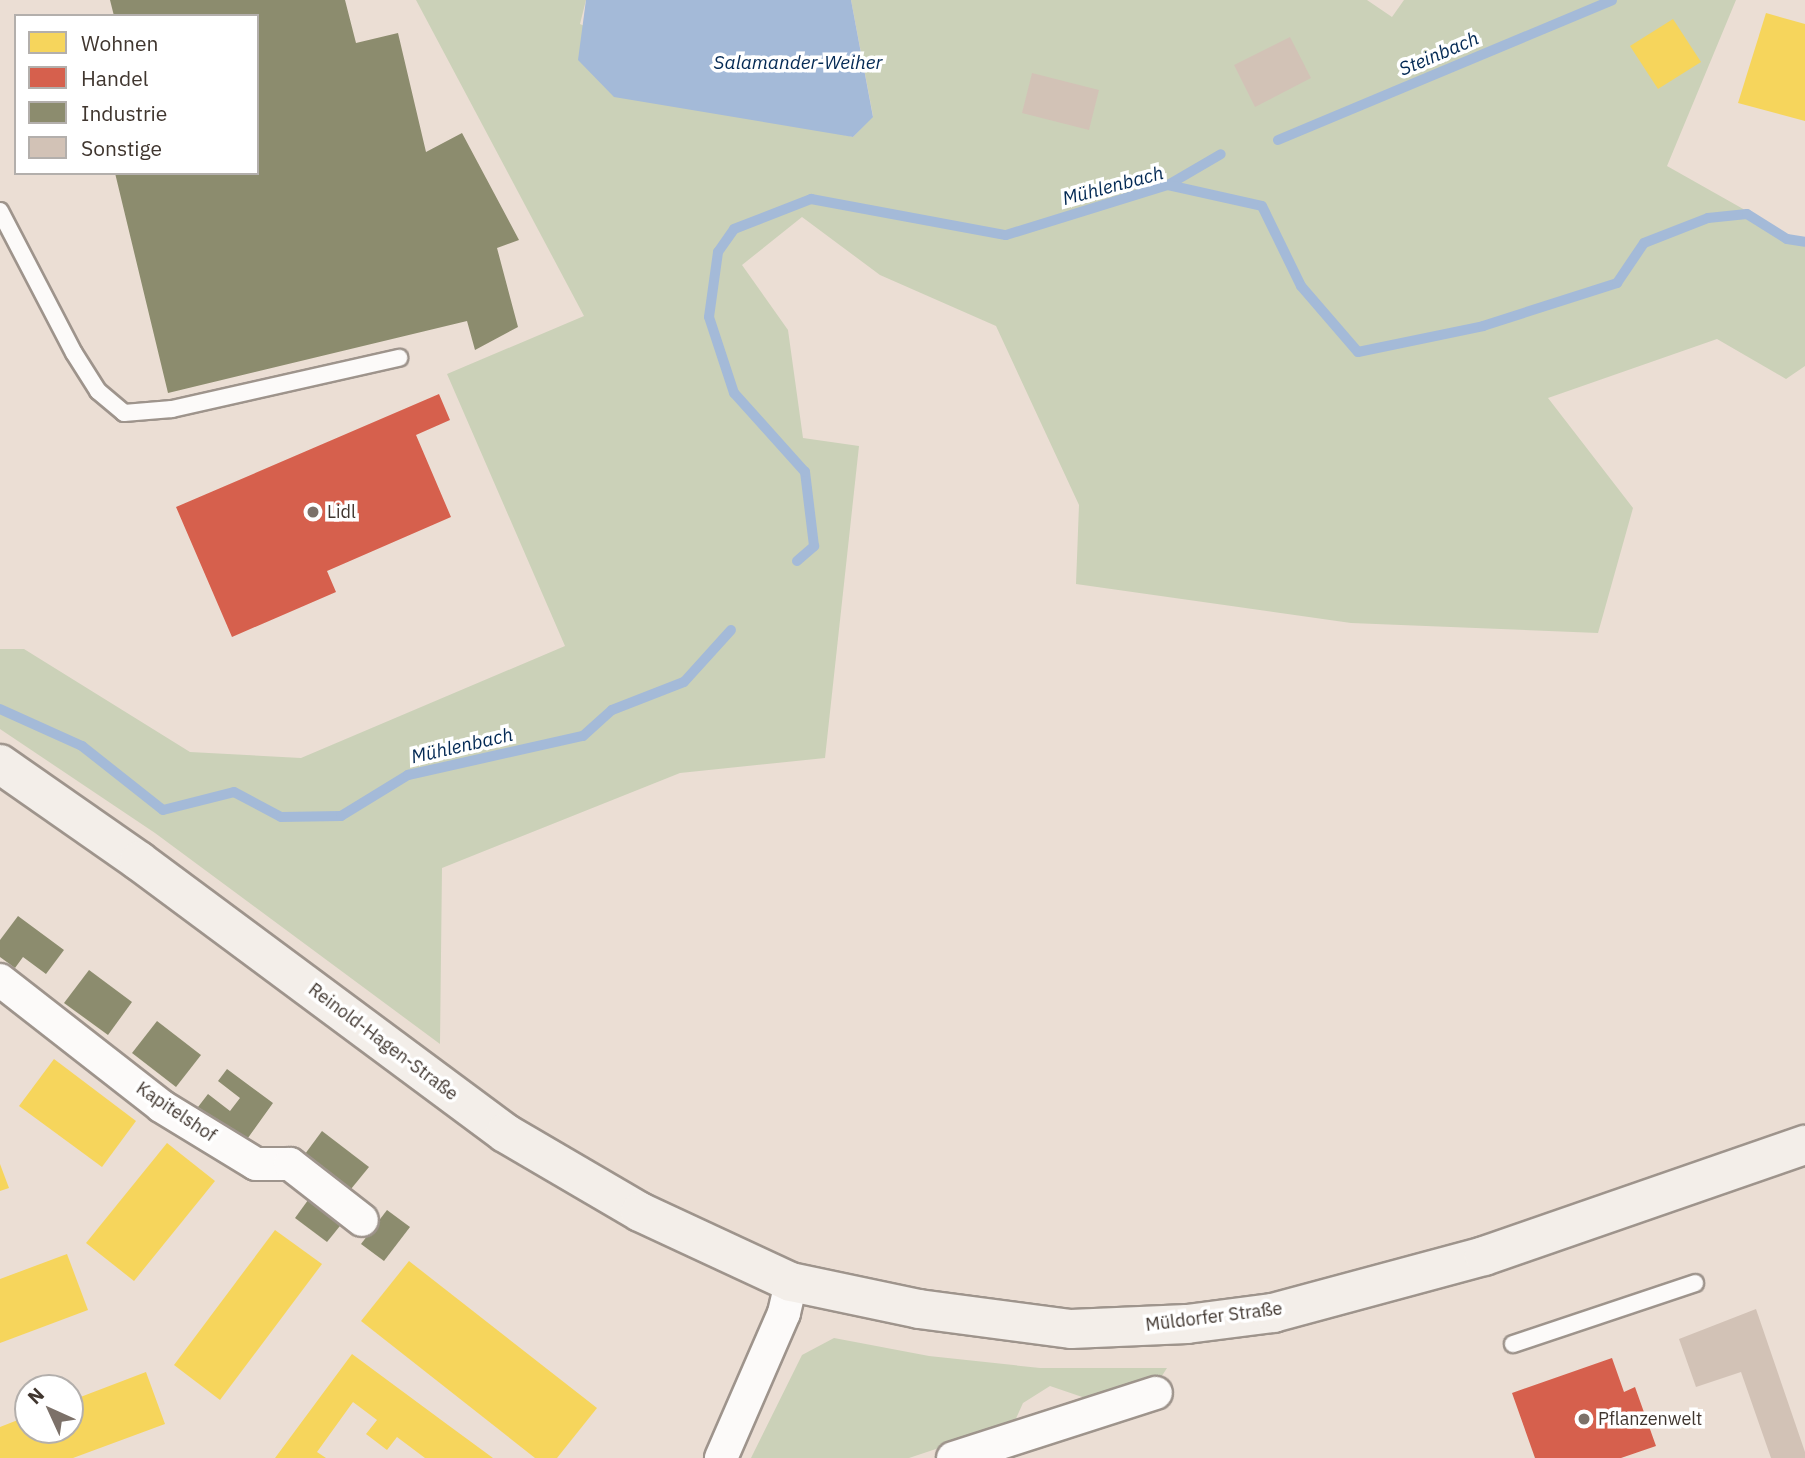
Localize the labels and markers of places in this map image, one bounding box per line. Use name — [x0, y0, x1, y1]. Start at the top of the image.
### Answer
place label: Lidl — [327, 501, 356, 523]
marker: Lidl — [305, 504, 321, 520]
place label: Pflanzenwelt — [1598, 1408, 1702, 1430]
marker: Pflanzenwelt — [1576, 1411, 1592, 1427]

